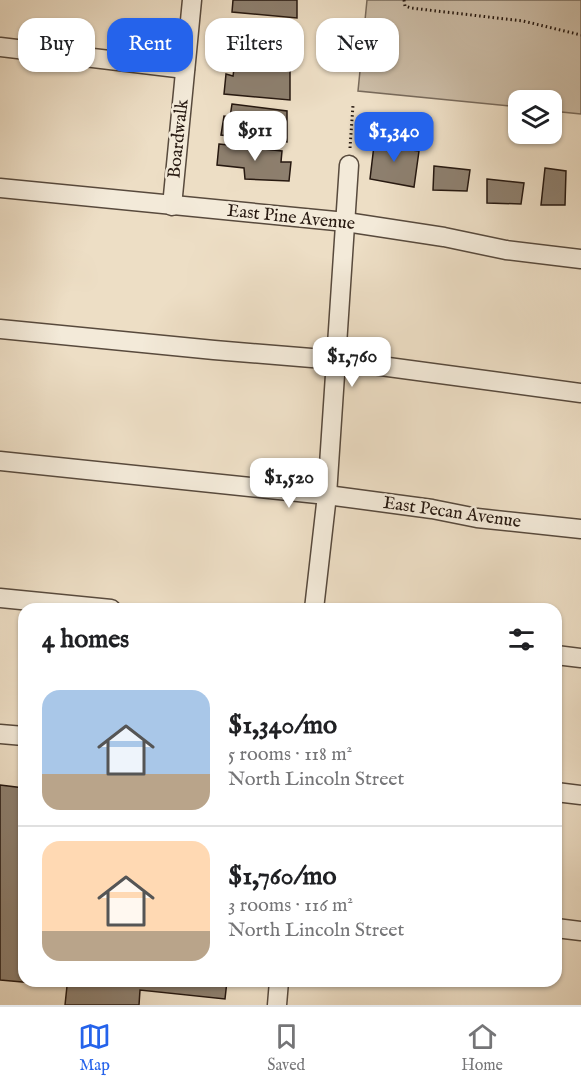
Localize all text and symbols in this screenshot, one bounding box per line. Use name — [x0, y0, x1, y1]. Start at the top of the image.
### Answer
chip: Buy — [18, 18, 95, 72]
chip: Rent — [107, 18, 193, 72]
chip: Filters — [205, 18, 304, 72]
chip: New — [316, 18, 399, 72]
map controls — [508, 90, 562, 144]
button: layers — [508, 90, 562, 144]
street label: Boardwalk — [163, 98, 195, 180]
pin: $911 — [219, 111, 291, 162]
pin: $1,340 — [345, 112, 443, 163]
text: $911 — [238, 118, 272, 143]
text: $1,340 — [369, 119, 419, 144]
street label: East Pine Avenue — [226, 200, 356, 236]
pin: $1,760 — [303, 337, 401, 388]
text: $1,760 — [327, 344, 377, 369]
pin: $1,520 — [240, 458, 338, 509]
text: $1,520 — [264, 465, 314, 490]
street label: East Pecan Avenue — [382, 492, 522, 534]
text: 4 homes — [42, 623, 129, 656]
icon: filters — [505, 623, 538, 656]
text: $1,340/mo — [228, 709, 337, 742]
icon: home — [90, 714, 162, 786]
text: 5 rooms · 118 m² — [228, 742, 352, 767]
text: North Lincoln Street — [228, 767, 404, 792]
text: $1,760/mo — [228, 860, 336, 893]
icon: home — [90, 865, 162, 937]
text: 3 rooms · 116 m² — [228, 893, 353, 918]
text: North Lincoln Street — [228, 918, 404, 943]
tab: Map — [78, 1020, 111, 1076]
tab: Saved — [267, 1020, 305, 1076]
tab: Home — [461, 1020, 503, 1076]

